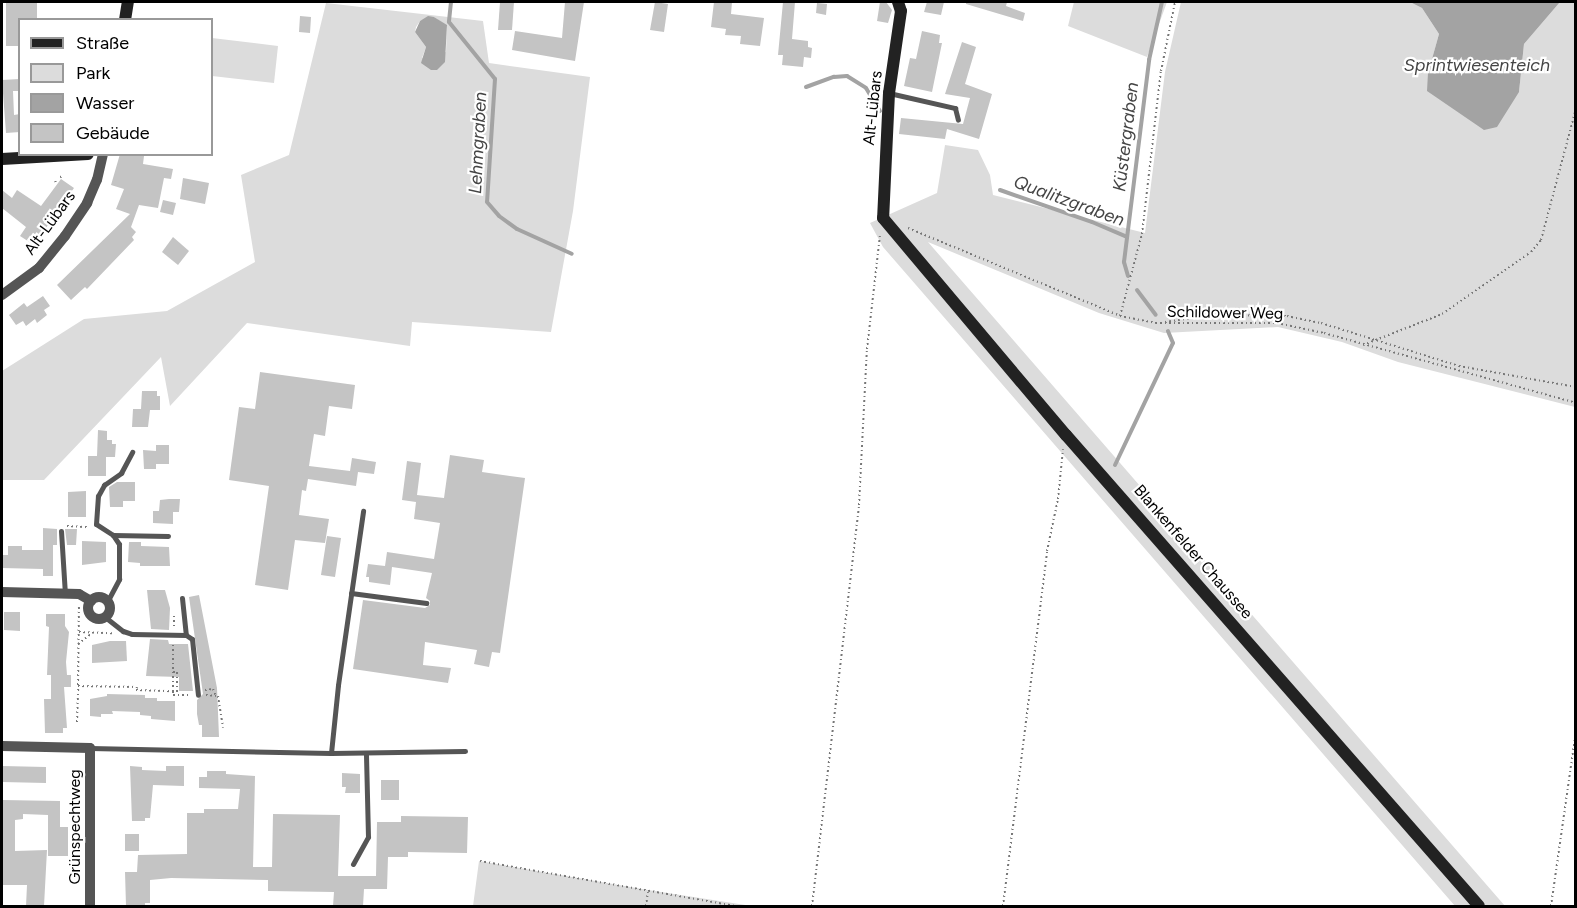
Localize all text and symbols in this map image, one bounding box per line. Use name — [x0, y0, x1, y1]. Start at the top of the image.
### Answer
legend — [18, 18, 213, 156]
text: Straße — [76, 32, 129, 54]
water label: Sprintwiesenteich — [1404, 54, 1550, 76]
text: Park — [76, 62, 110, 84]
street label: Alt-Lübars — [860, 70, 886, 146]
water label: Küstergraben — [1109, 81, 1143, 193]
water label: Lehmgraben — [465, 91, 491, 195]
text: Wasser — [76, 92, 134, 114]
text: Gebäude — [76, 122, 150, 144]
water label: Qualitzgraben — [1011, 171, 1127, 231]
street label: Alt-Lübars — [20, 187, 80, 259]
street label: Schildower Weg — [1167, 302, 1283, 324]
street label: Blankenfelder Chaussee — [1130, 481, 1256, 623]
street label: Grünspechtweg — [65, 769, 85, 885]

